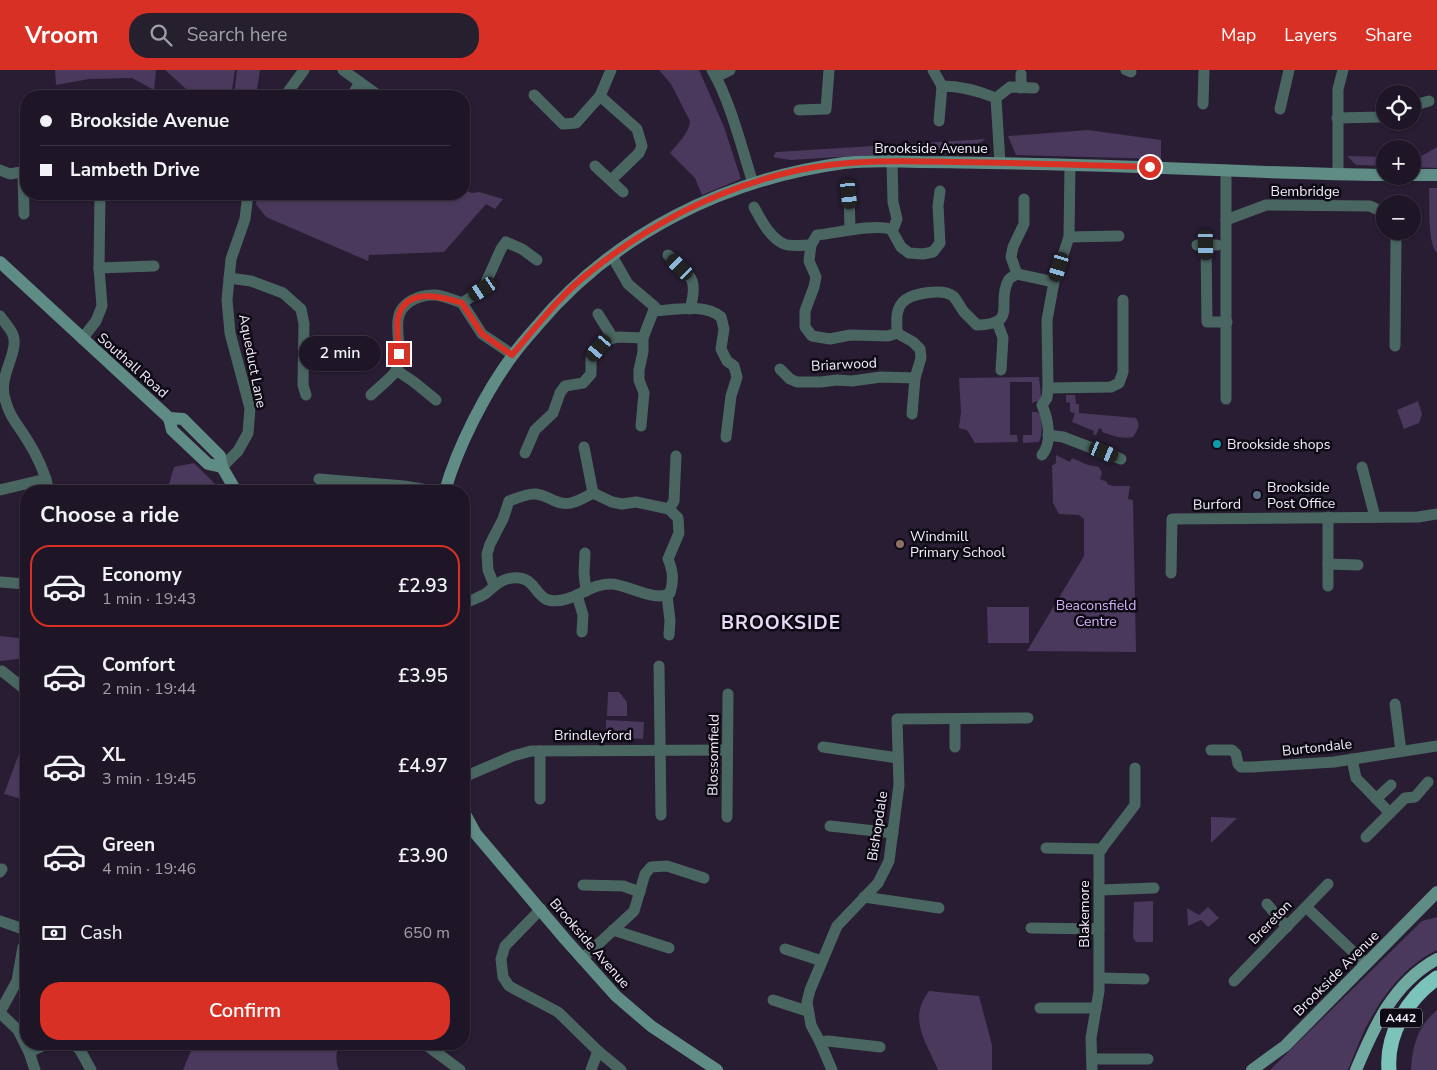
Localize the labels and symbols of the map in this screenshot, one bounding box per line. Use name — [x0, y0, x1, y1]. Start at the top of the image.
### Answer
street label: Brookside Avenue — [874, 139, 988, 158]
route start — [1139, 156, 1161, 178]
car — [839, 178, 858, 210]
street label: Bembridge — [1270, 182, 1340, 201]
car — [1198, 230, 1213, 260]
car — [1047, 250, 1070, 284]
car — [663, 251, 696, 283]
car — [466, 274, 499, 304]
street label: Aqueduct Lane — [234, 313, 271, 410]
street label: Southall Road — [93, 329, 172, 402]
car — [583, 332, 614, 364]
callout: 2 min — [299, 336, 382, 372]
route end — [388, 343, 410, 365]
street label: Briarwood — [811, 353, 877, 376]
place label: Brookside shops — [1227, 435, 1331, 454]
marker: Brookside shops — [1211, 438, 1223, 450]
car — [1087, 439, 1120, 465]
place label: Brookside Post Office — [1267, 478, 1335, 513]
marker: Brookside Post Office — [1251, 489, 1263, 501]
street label: Burford — [1193, 495, 1241, 514]
place label: Windmill Primary School — [910, 527, 1006, 562]
marker: Windmill Primary School — [894, 538, 906, 550]
park label: Beaconsfield Centre — [1056, 596, 1136, 631]
district label: BROOKSIDE — [721, 610, 841, 636]
street label: Blossomfield — [703, 714, 724, 796]
street label: Brindleyford — [554, 726, 632, 745]
street label: Burtondale — [1281, 734, 1353, 761]
street label: Bishopdale — [863, 790, 892, 862]
street label: Blakemore — [1075, 880, 1094, 948]
street label: Brookside Avenue — [545, 894, 634, 992]
street label: Brereton — [1245, 896, 1296, 949]
street label: Brookside Avenue — [1289, 926, 1383, 1020]
road number: A442 — [1380, 1008, 1422, 1028]

